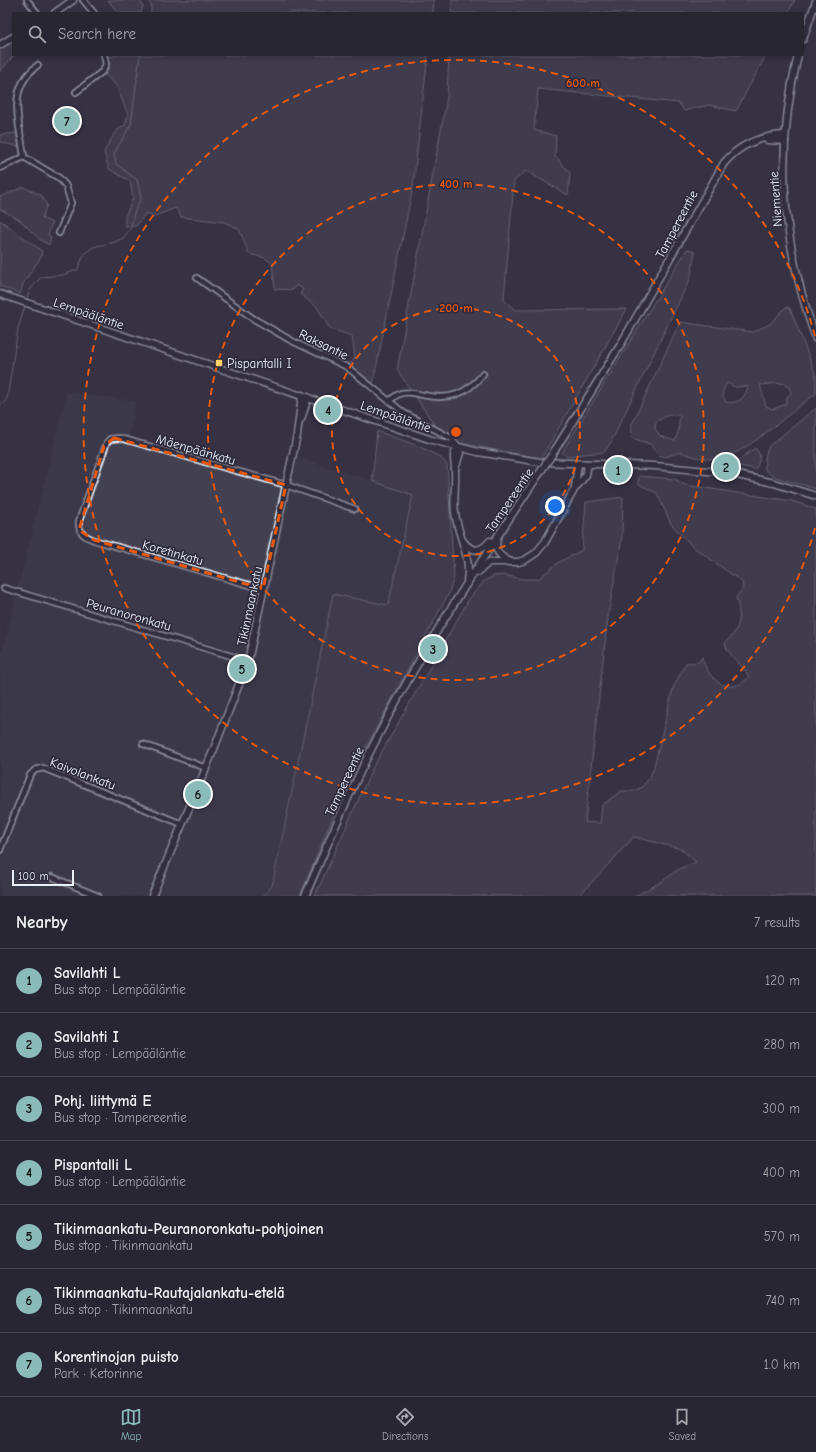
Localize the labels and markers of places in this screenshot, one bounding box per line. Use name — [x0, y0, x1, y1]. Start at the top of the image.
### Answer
pin: 7 — [54, 106, 80, 136]
place label: Pispantalli I — [227, 356, 292, 371]
marker: Pispantalli I — [214, 358, 224, 368]
pin: 4 — [315, 395, 341, 425]
centre of rings — [449, 425, 463, 439]
pin: 2 — [713, 452, 739, 482]
pin: 1 — [605, 455, 631, 485]
pin: 3 — [420, 634, 446, 664]
pin: 5 — [229, 654, 255, 684]
pin: 6 — [185, 779, 211, 809]

